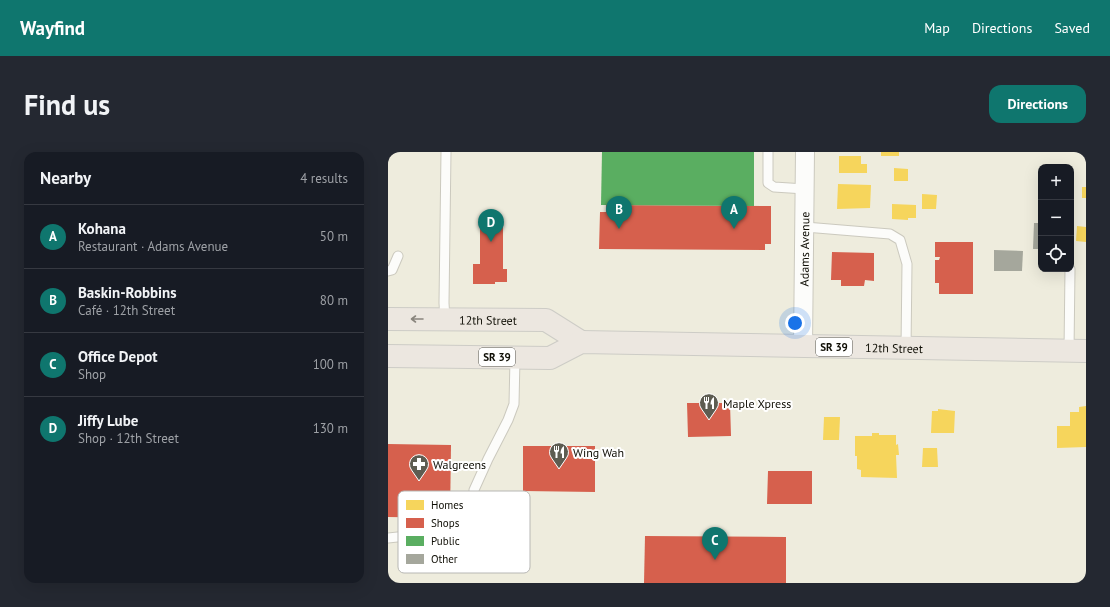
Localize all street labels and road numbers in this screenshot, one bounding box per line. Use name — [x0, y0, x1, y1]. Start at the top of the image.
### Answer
street label: Adams Avenue — [796, 212, 812, 286]
street label: 12th Street — [459, 312, 517, 327]
road number: SR 39 — [816, 338, 852, 356]
street label: 12th Street — [865, 340, 923, 356]
road number: SR 39 — [479, 348, 515, 366]

